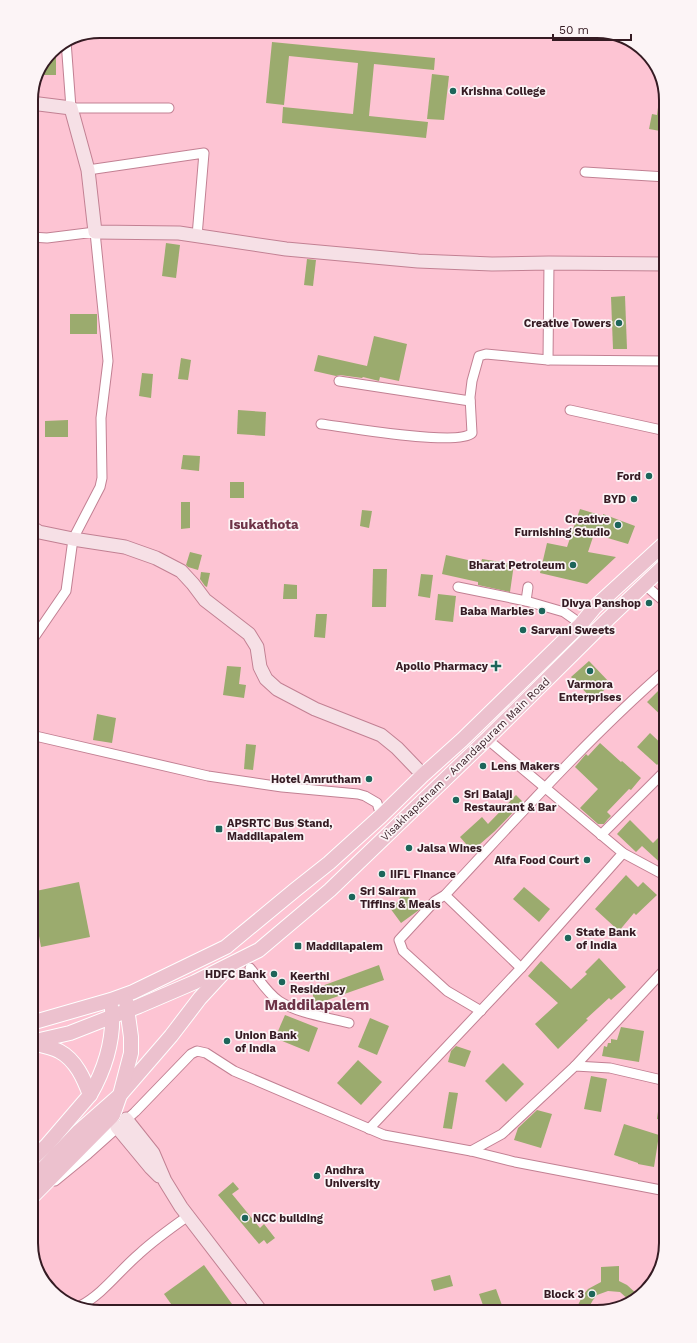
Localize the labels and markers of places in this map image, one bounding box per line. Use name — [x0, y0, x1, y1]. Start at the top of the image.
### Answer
place label: Krishna College — [461, 85, 546, 98]
marker: Krishna College — [448, 86, 458, 96]
place label: Creative Towers — [524, 317, 611, 330]
marker: Creative Towers — [614, 318, 624, 328]
place label: Ford — [617, 470, 641, 483]
marker: Ford — [644, 471, 654, 481]
place label: BYD — [604, 493, 626, 506]
marker: BYD — [629, 494, 639, 504]
place label: Creative Furnishing Studio — [514, 513, 610, 539]
marker: Creative Furnishing Studio — [613, 520, 623, 530]
place label: Bharat Petroleum — [469, 559, 565, 572]
marker: Bharat Petroleum — [568, 560, 578, 570]
place label: Divya Panshop — [562, 597, 641, 610]
marker: Divya Panshop — [644, 598, 654, 608]
place label: Baba Marbles — [460, 605, 534, 618]
marker: Baba Marbles — [537, 606, 547, 616]
place label: Sarvani Sweets — [531, 624, 615, 637]
marker: Sarvani Sweets — [518, 625, 528, 635]
place label: Apollo Pharmacy — [396, 660, 489, 673]
marker: Apollo Pharmacy — [491, 661, 501, 671]
marker: Varmora Enterprises — [585, 666, 595, 676]
place label: Varmora Enterprises — [559, 678, 621, 704]
place label: Lens Makers — [491, 760, 560, 773]
marker: Lens Makers — [478, 761, 488, 771]
place label: Hotel Amrutham — [271, 773, 361, 786]
marker: Hotel Amrutham — [364, 774, 374, 784]
place label: Sri Balaji Restaurant & Bar — [464, 788, 557, 814]
marker: Sri Balaji Restaurant & Bar — [451, 795, 461, 805]
place label: APSRTC Bus Stand, Maddilapalem — [227, 817, 333, 843]
marker: APSRTC Bus Stand, Maddilapalem — [214, 824, 224, 834]
place label: Jalsa Wines — [417, 842, 482, 855]
marker: Jalsa Wines — [404, 843, 414, 853]
place label: Alfa Food Court — [494, 854, 579, 867]
marker: Alfa Food Court — [582, 855, 592, 865]
place label: IIFL Finance — [390, 868, 456, 881]
marker: IIFL Finance — [377, 869, 387, 879]
place label: Sri Sairam Tiffins & Meals — [360, 885, 441, 911]
marker: Sri Sairam Tiffins & Meals — [347, 892, 357, 902]
place label: State Bank of India — [576, 926, 636, 952]
marker: State Bank of India — [563, 933, 573, 943]
place label: Maddilapalem — [306, 940, 383, 953]
marker: Maddilapalem — [293, 941, 303, 951]
place label: HDFC Bank — [205, 968, 266, 981]
marker: HDFC Bank — [269, 969, 279, 979]
place label: Keerthi Residency — [290, 970, 346, 996]
marker: Keerthi Residency — [277, 977, 287, 987]
place label: Union Bank of India — [235, 1029, 297, 1055]
marker: Union Bank of India — [222, 1036, 232, 1046]
place label: Andhra University — [325, 1164, 381, 1190]
marker: Andhra University — [312, 1171, 322, 1181]
place label: NCC building — [253, 1212, 324, 1225]
marker: NCC building — [240, 1213, 250, 1223]
place label: Block 3 — [544, 1288, 584, 1301]
marker: Block 3 — [587, 1289, 597, 1299]

